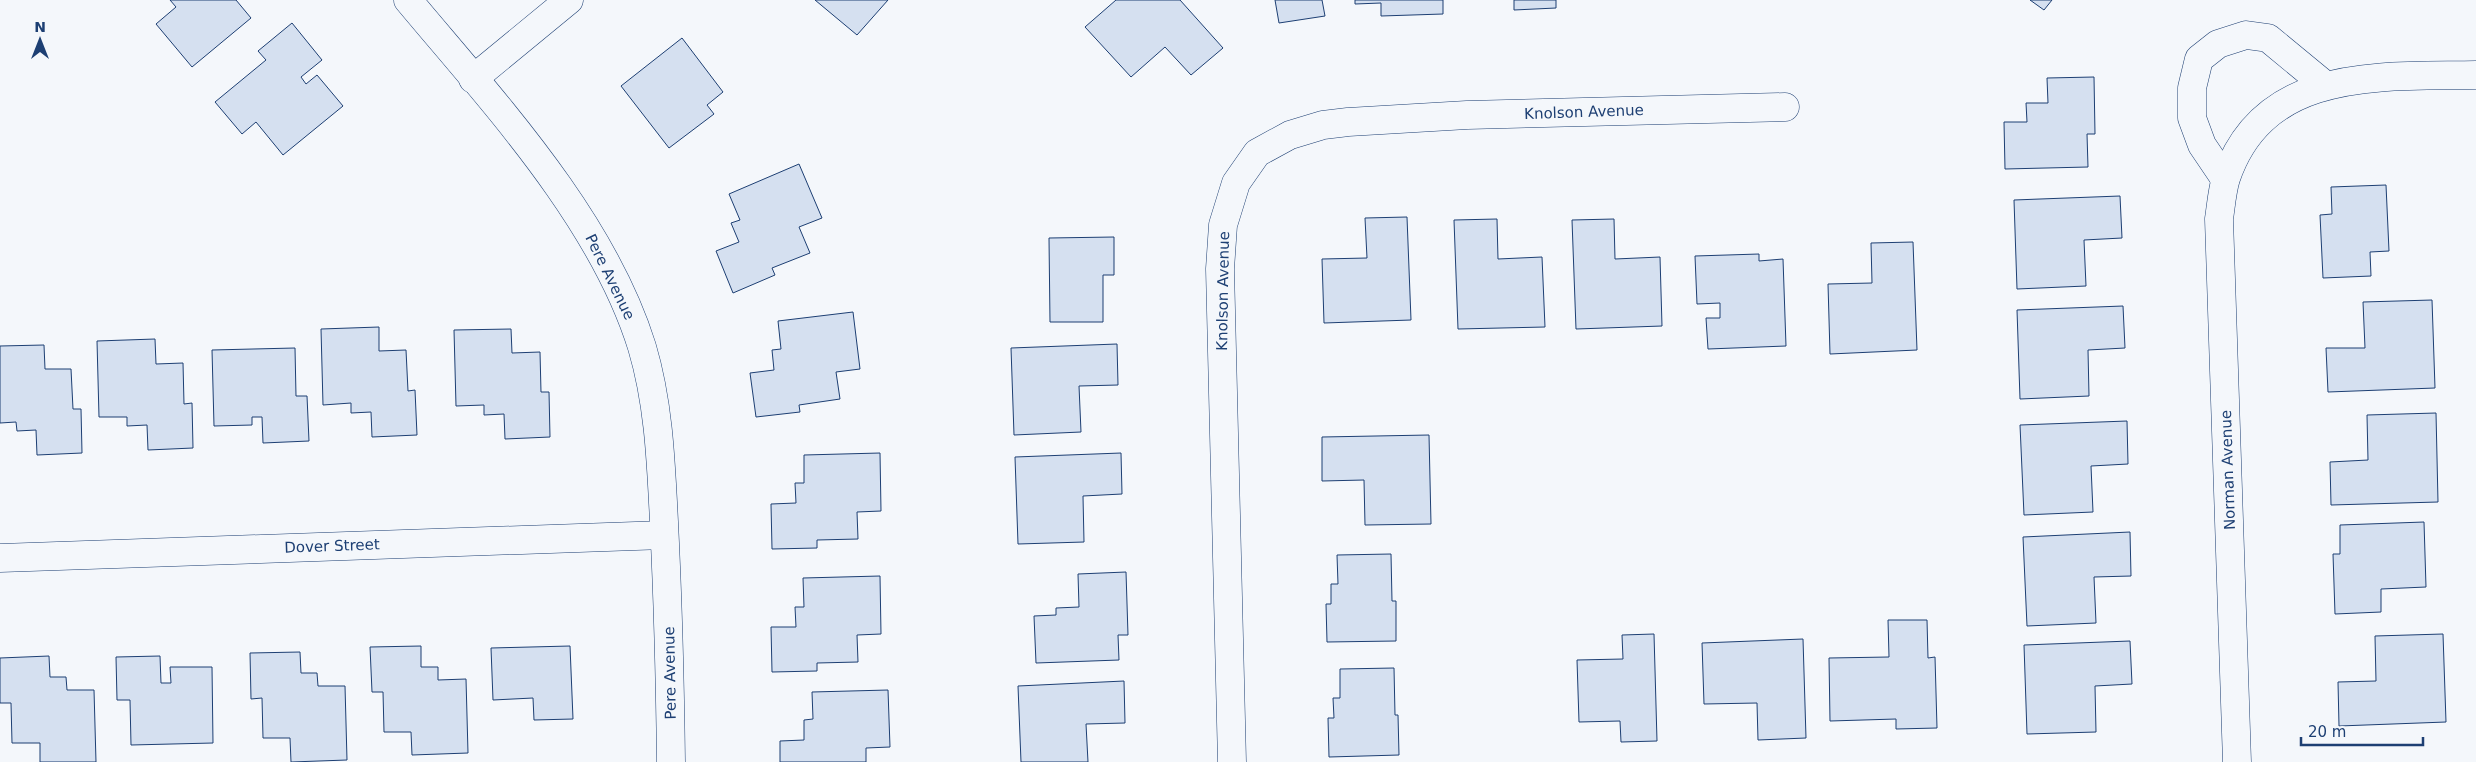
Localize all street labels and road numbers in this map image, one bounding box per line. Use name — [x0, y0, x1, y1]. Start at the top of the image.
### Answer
street label: Knolson Avenue — [1524, 101, 1644, 123]
street label: Pere Avenue — [581, 231, 639, 323]
street label: Knolson Avenue — [1213, 231, 1233, 351]
street label: Norman Avenue — [2217, 410, 2239, 530]
street label: Dover Street — [284, 535, 380, 557]
street label: Pere Avenue — [660, 626, 680, 720]

